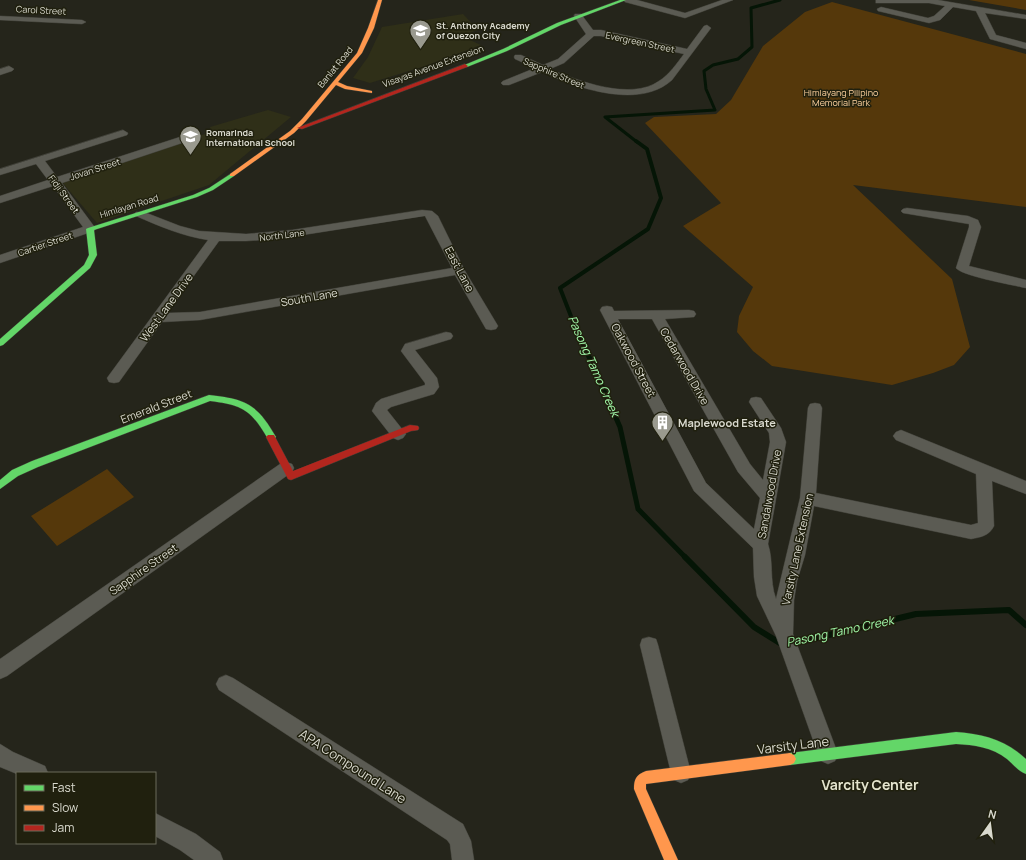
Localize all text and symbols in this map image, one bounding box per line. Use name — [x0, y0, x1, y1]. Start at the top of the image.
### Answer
street label: Carol Street — [16, 2, 67, 18]
school or university icon: St. Anthony Academy of Quezon City — [408, 17, 434, 50]
place label: St. Anthony Academy of Quezon City — [436, 19, 530, 42]
street label: Evergreen Street — [604, 28, 676, 56]
street label: Visayas Avenue Extension — [381, 42, 485, 90]
street label: Banlat Road — [314, 44, 356, 90]
street label: Sapphire Street — [521, 54, 587, 92]
park label: Himlayang Pilipino Memorial Park — [804, 86, 878, 109]
school or university icon: Romarinda International School — [177, 124, 203, 157]
place label: Romarinda International School — [206, 126, 295, 149]
street label: Jovan Street — [68, 155, 122, 183]
street label: Fidji Street — [46, 172, 83, 216]
street label: Himlayan Road — [98, 191, 160, 221]
street label: North Lane — [259, 226, 305, 244]
street label: Cartier Street — [16, 228, 74, 259]
street label: East Lane — [442, 244, 478, 295]
street label: West Lane Drive — [136, 269, 196, 344]
street label: South Lane — [279, 285, 339, 309]
water label: Pasong Tamo Creek — [564, 313, 625, 421]
street label: Oakwood Street — [608, 320, 660, 400]
street label: Cedarwood Drive — [657, 325, 713, 408]
street label: Emerald Street — [118, 385, 194, 427]
building icon: Maplewood Estate — [650, 409, 676, 442]
place label: Maplewood Estate — [678, 415, 776, 430]
street label: Sandalwood Drive — [754, 448, 784, 540]
street label: Varsity Lane Extension — [778, 492, 816, 606]
street label: Sapphire Street — [106, 540, 180, 598]
water label: Pasong Tamo Creek — [785, 611, 897, 651]
street label: APA Compound Lane — [296, 725, 410, 808]
street label: Varsity Lane — [756, 732, 830, 758]
legend — [16, 772, 156, 844]
district label: Varcity Center — [821, 775, 919, 794]
text: Fast — [52, 779, 76, 796]
text: Slow — [52, 799, 78, 816]
north arrow — [970, 804, 1010, 844]
text: N — [987, 806, 998, 822]
text: Jam — [52, 819, 74, 836]

